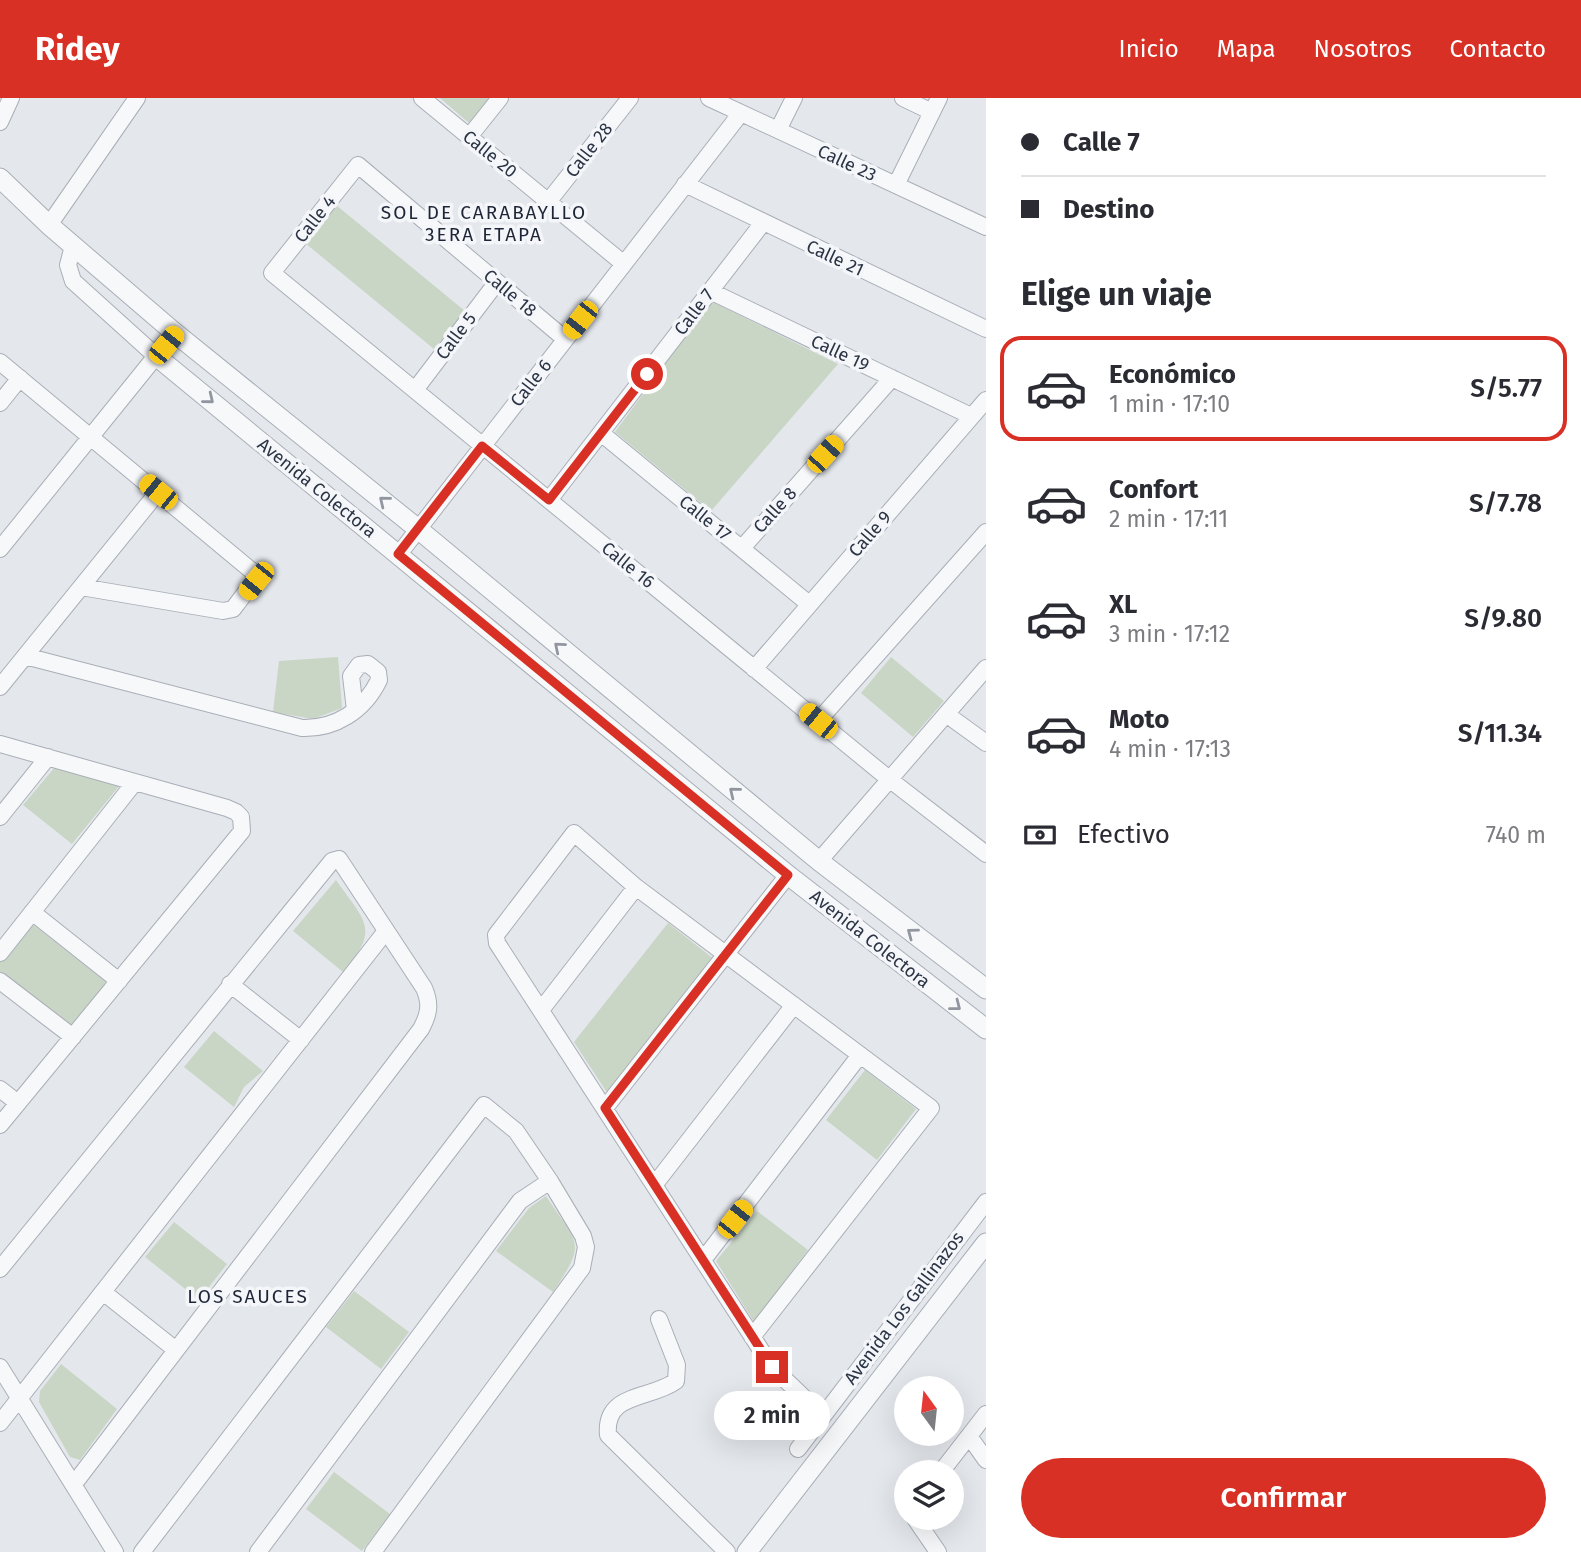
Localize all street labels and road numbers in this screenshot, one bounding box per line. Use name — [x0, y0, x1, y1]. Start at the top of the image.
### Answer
street label: Calle 28 — [561, 118, 617, 182]
street label: Calle 20 — [458, 125, 522, 183]
street label: Calle 23 — [814, 140, 880, 186]
street label: Calle 4 — [290, 191, 341, 247]
street label: Calle 21 — [803, 235, 867, 281]
street label: Calle 18 — [479, 265, 541, 321]
street label: Calle 7 — [669, 284, 719, 340]
street label: Calle 5 — [431, 308, 481, 364]
street label: Calle 19 — [807, 330, 873, 376]
street label: Calle 6 — [506, 355, 556, 411]
street label: Avenida Colectora — [253, 433, 381, 543]
street label: Calle 8 — [749, 482, 801, 538]
street label: Calle 17 — [675, 490, 735, 546]
street label: Calle 9 — [844, 506, 896, 562]
street label: Calle 16 — [597, 537, 659, 593]
street label: Avenida Colectora — [805, 885, 935, 993]
street label: Avenida Los Gallinazos — [839, 1227, 969, 1389]

